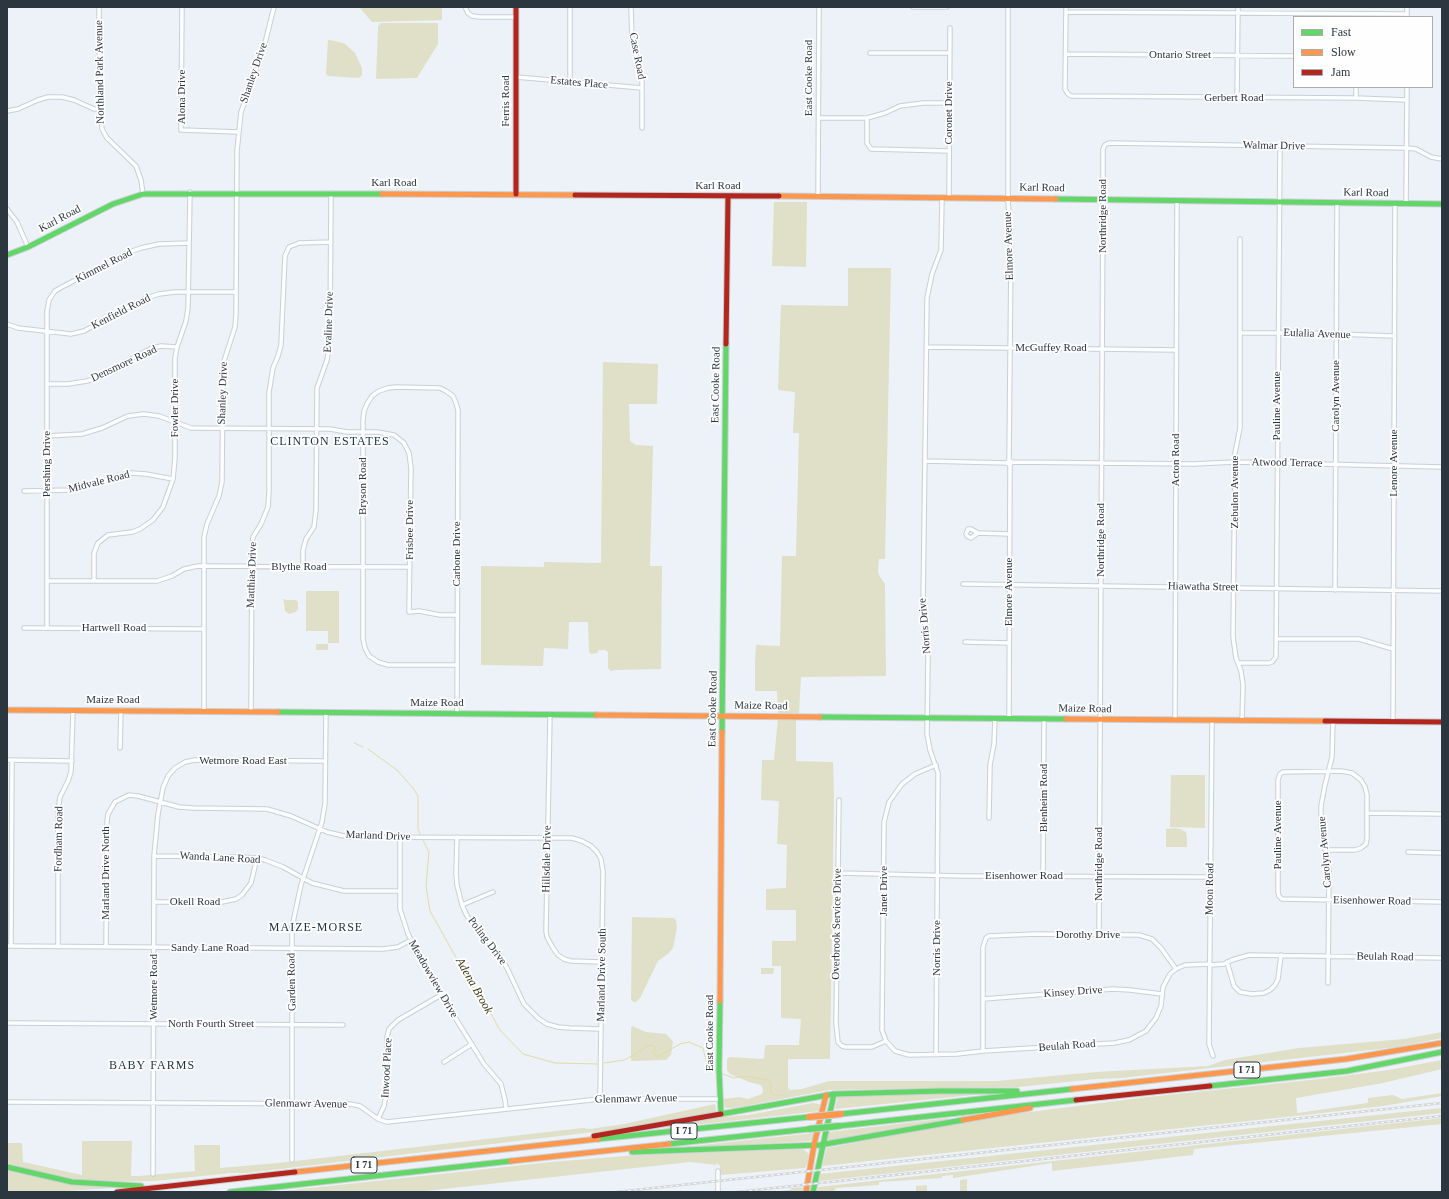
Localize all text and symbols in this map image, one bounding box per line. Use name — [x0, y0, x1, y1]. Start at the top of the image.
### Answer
legend — [1293, 16, 1433, 88]
street label: Northland Park Avenue — [92, 20, 108, 124]
text: Fast — [1331, 25, 1351, 39]
street label: Case Road — [626, 31, 648, 81]
street label: East Cooke Road — [802, 40, 816, 116]
street label: Shanley Drive — [237, 41, 271, 105]
text: Slow — [1331, 45, 1356, 59]
street label: Ontario Street — [1149, 48, 1211, 62]
text: Jam — [1331, 65, 1350, 79]
street label: Alona Drive — [175, 70, 189, 124]
street label: Estates Place — [550, 74, 608, 92]
street label: Ferris Road — [499, 75, 513, 127]
street label: Coronet Drive — [942, 81, 956, 145]
street label: Gerbert Road — [1204, 91, 1264, 105]
street label: Walmar Drive — [1243, 139, 1305, 153]
street label: Karl Road — [371, 176, 417, 190]
street label: Karl Road — [695, 179, 741, 193]
street label: Northridge Road — [1096, 179, 1110, 253]
street label: Karl Road — [1019, 181, 1065, 195]
street label: Karl Road — [1343, 186, 1389, 200]
street label: Karl Road — [37, 202, 83, 236]
street label: Elmore Avenue — [1001, 212, 1017, 280]
street label: Kimmel Road — [73, 246, 135, 286]
street label: Kenfield Road — [89, 291, 153, 333]
street label: Evaline Drive — [321, 291, 337, 353]
street label: Eulalia Avenue — [1283, 326, 1351, 342]
street label: McGuffey Road — [1015, 341, 1087, 355]
street label: Densmore Road — [89, 343, 159, 385]
street label: East Cooke Road — [709, 347, 723, 423]
street label: Carolyn Avenue — [1329, 360, 1343, 432]
street label: Shanley Drive — [215, 361, 231, 425]
street label: Pauline Avenue — [1270, 371, 1284, 441]
street label: Fowler Drive — [168, 379, 182, 437]
street label: Lenore Avenue — [1387, 429, 1401, 497]
street label: Pershing Drive — [40, 431, 54, 497]
street label: Acton Road — [1169, 434, 1183, 486]
district label: CLINTON ESTATES — [270, 435, 390, 449]
street label: Zebulon Avenue — [1228, 456, 1242, 528]
street label: Atwood Terrace — [1251, 456, 1323, 470]
street label: Bryson Road — [356, 457, 370, 515]
street label: Midvale Road — [67, 468, 131, 496]
street label: Frisbee Drive — [403, 500, 417, 560]
street label: Northridge Road — [1094, 503, 1108, 577]
street label: Carbone Drive — [450, 521, 464, 587]
street label: Matthias Drive — [244, 542, 260, 608]
street label: Elmore Avenue — [1002, 558, 1016, 626]
street label: Blythe Road — [271, 560, 327, 574]
street label: Hiawatha Street — [1168, 580, 1238, 594]
street label: Norris Drive — [916, 598, 934, 654]
street label: Hartwell Road — [82, 621, 146, 635]
street label: East Cooke Road — [706, 671, 720, 747]
street label: Maize Road — [86, 693, 140, 707]
street label: Maize Road — [410, 696, 464, 710]
street label: Maize Road — [734, 699, 788, 713]
street label: Maize Road — [1058, 702, 1112, 716]
street label: Wetmore Road East — [199, 754, 287, 768]
street label: Blenheim Road — [1037, 764, 1051, 832]
street label: Pauline Avenue — [1271, 800, 1285, 870]
street label: Fordham Road — [52, 806, 66, 872]
street label: Carolyn Avenue — [1315, 816, 1335, 888]
street label: Hillsdale Drive — [540, 825, 554, 893]
street label: Marland Drive North — [99, 826, 113, 920]
street label: Northridge Road — [1092, 827, 1106, 901]
street label: Marland Drive — [345, 828, 411, 844]
street label: Wanda Lane Road — [179, 849, 261, 867]
street label: Moon Road — [1203, 863, 1217, 915]
street label: Janet Drive — [877, 866, 891, 916]
street label: Overbrook Service Drive — [829, 868, 845, 980]
street label: Eisenhower Road — [985, 869, 1063, 883]
street label: Eisenhower Road — [1333, 894, 1411, 908]
street label: Okell Road — [170, 895, 220, 909]
street label: Poling Drive — [465, 914, 509, 968]
street label: Norris Drive — [930, 920, 944, 976]
district label: MAIZE-MORSE — [269, 921, 363, 935]
street label: Marland Drive South — [595, 928, 609, 1022]
street label: Dorothy Drive — [1056, 928, 1120, 942]
street label: Meadowview Drive — [405, 938, 461, 1020]
street label: Sandy Lane Road — [171, 941, 249, 955]
street label: Beulah Road — [1356, 950, 1414, 964]
street label: Garden Road — [285, 953, 299, 1011]
street label: Wetmore Road — [147, 954, 161, 1020]
water label: Adena Brook — [452, 955, 496, 1017]
street label: Kinsey Drive — [1043, 983, 1103, 1001]
street label: East Cooke Road — [703, 995, 717, 1071]
street label: North Fourth Street — [168, 1017, 254, 1031]
street label: Beulah Road — [1038, 1037, 1096, 1055]
street label: Inwood Place — [379, 1038, 395, 1098]
district label: BABY FARMS — [109, 1059, 195, 1073]
road number: I 71 — [1234, 1062, 1260, 1078]
street label: Glenmawr Avenue — [595, 1092, 677, 1106]
street label: Glenmawr Avenue — [265, 1097, 347, 1111]
road number: I 71 — [671, 1123, 697, 1139]
road number: I 71 — [351, 1157, 377, 1173]

